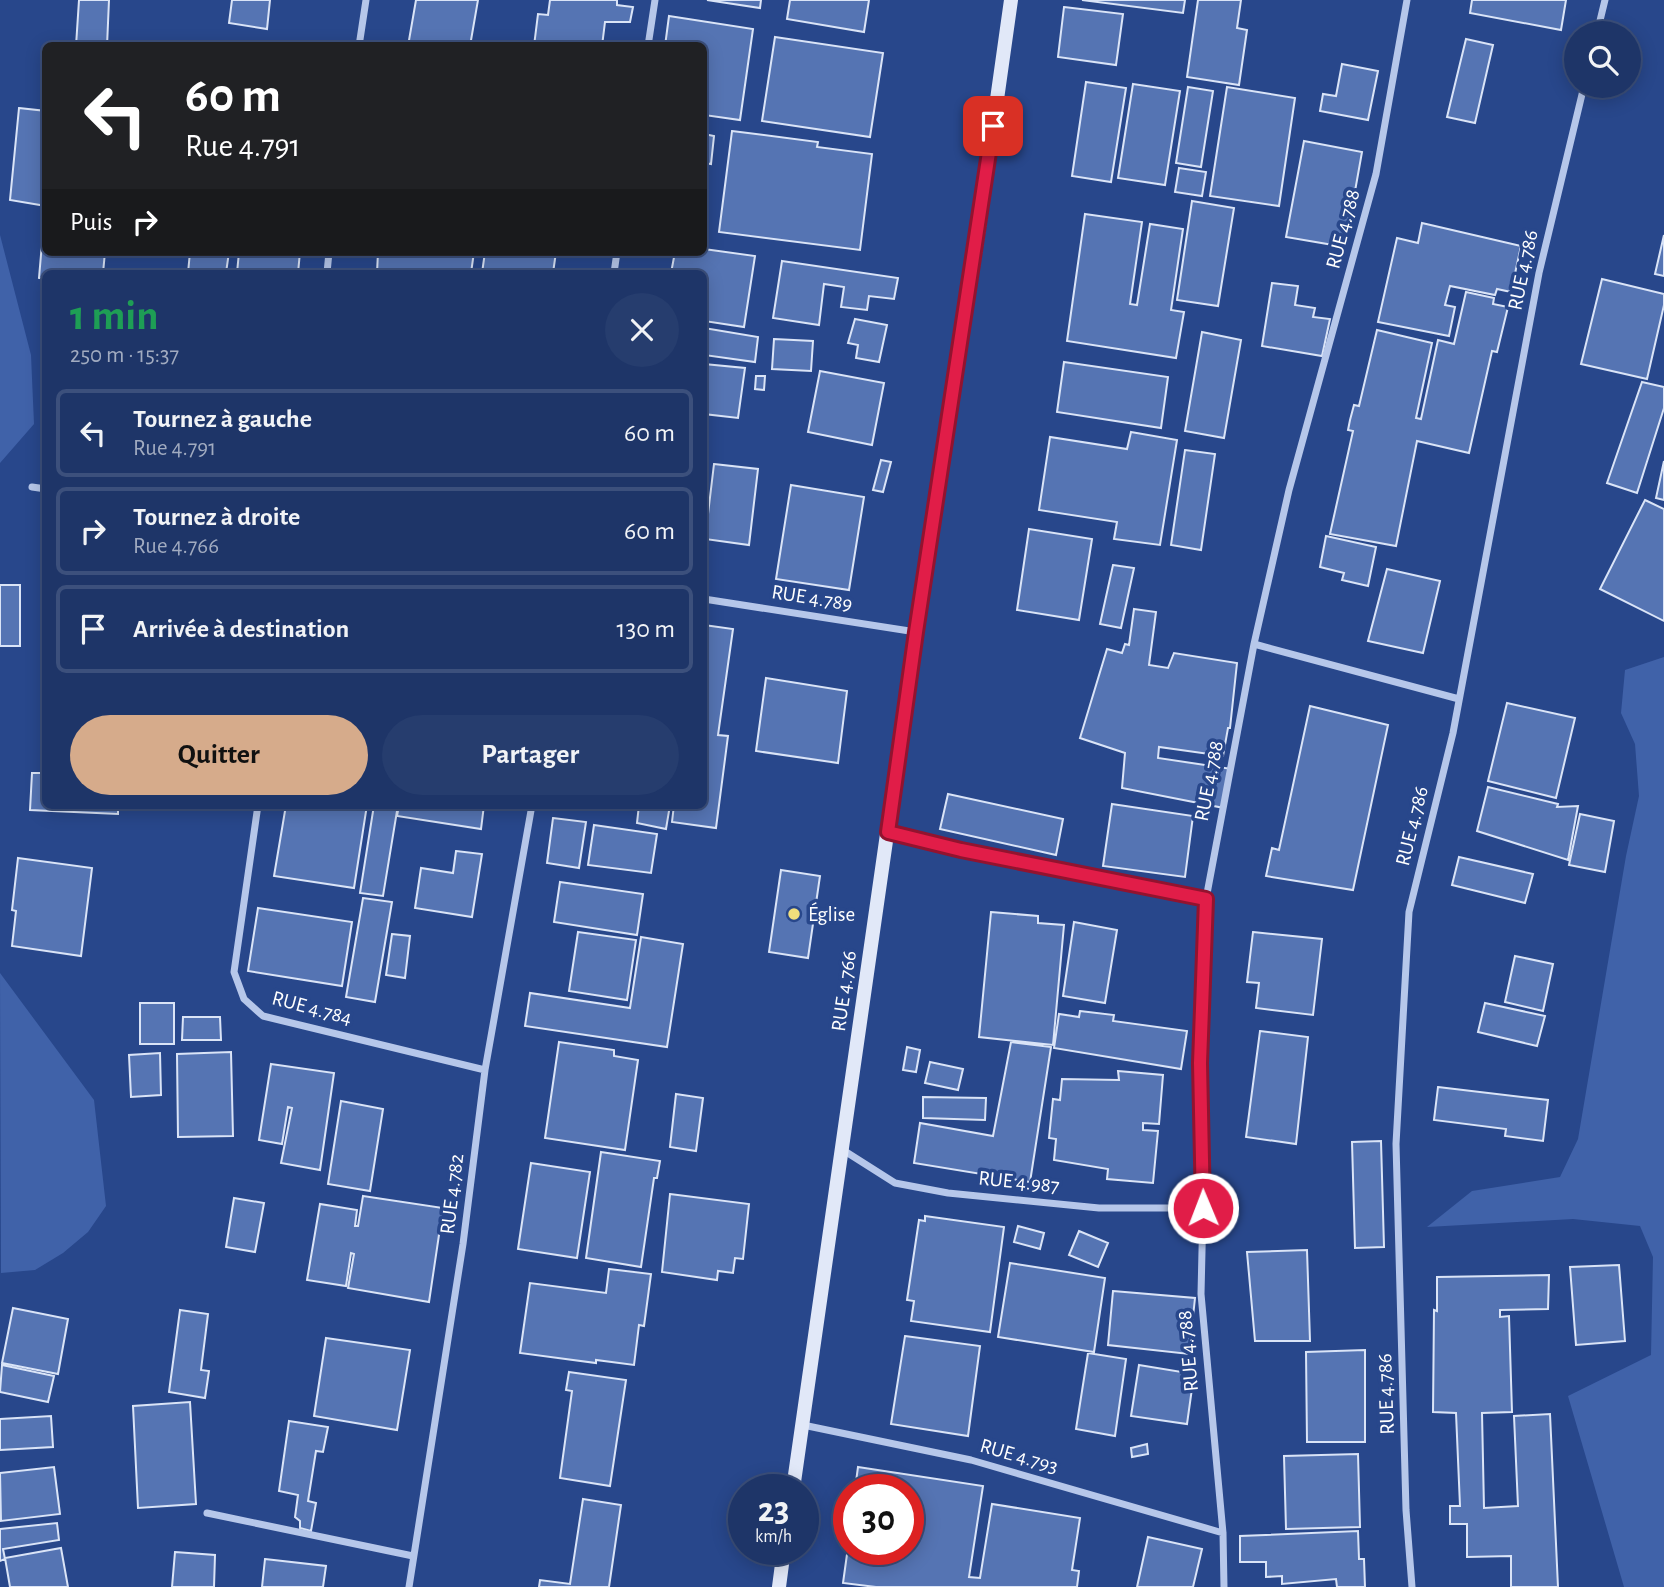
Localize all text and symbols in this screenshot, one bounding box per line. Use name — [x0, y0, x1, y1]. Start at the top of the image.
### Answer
map controls — [1564, 21, 1641, 98]
button: search — [1564, 21, 1641, 98]
icon: left — [70, 70, 161, 161]
text: 60 m — [185, 72, 281, 121]
pin — [963, 96, 1023, 156]
icon: arrive — [974, 107, 1012, 145]
text: Rue 4.791 — [185, 130, 301, 162]
street label: RUE 4.788 — [1322, 187, 1364, 271]
icon: right — [126, 203, 164, 241]
text: Puis — [70, 209, 112, 235]
street label: RUE 4.786 — [1504, 228, 1542, 312]
button: close — [605, 293, 679, 367]
text: 1 min — [70, 295, 159, 337]
text: 250 m · 15:37 — [70, 344, 179, 367]
text: Tournez à gauche — [133, 406, 312, 432]
icon: left — [74, 414, 112, 452]
text: 60 m — [624, 420, 675, 446]
text: Rue 4.791 — [133, 437, 216, 460]
text: Tournez à droite — [133, 504, 300, 530]
icon: right — [74, 512, 112, 550]
text: 60 m — [624, 518, 675, 544]
text: Rue 4.766 — [133, 535, 219, 558]
street label: RUE 4.789 — [770, 581, 854, 615]
icon: arrive — [74, 610, 112, 648]
text: Arrivée à destination — [133, 616, 349, 642]
text: 130 m — [617, 616, 675, 642]
button: Quitter — [70, 715, 368, 795]
button: Partager — [382, 715, 679, 795]
street label: RUE 4.788 — [1191, 739, 1227, 823]
street label: RUE 4.786 — [1392, 784, 1432, 868]
place label: Église — [808, 902, 855, 925]
marker: Église — [786, 906, 802, 922]
street label: RUE 4.766 — [828, 949, 860, 1033]
street label: RUE 4.784 — [270, 987, 354, 1029]
street label: RUE 4.782 — [437, 1152, 467, 1236]
street label: RUE 4.987 — [977, 1167, 1061, 1197]
position arrow — [1166, 1171, 1240, 1245]
street label: RUE 4.788 — [1174, 1309, 1202, 1393]
street label: RUE 4.786 — [1374, 1353, 1398, 1435]
street label: RUE 4.793 — [978, 1435, 1060, 1477]
speed limit sign: 30 — [833, 1474, 924, 1565]
text: 23 — [758, 1493, 789, 1528]
text: km/h — [755, 1528, 792, 1546]

